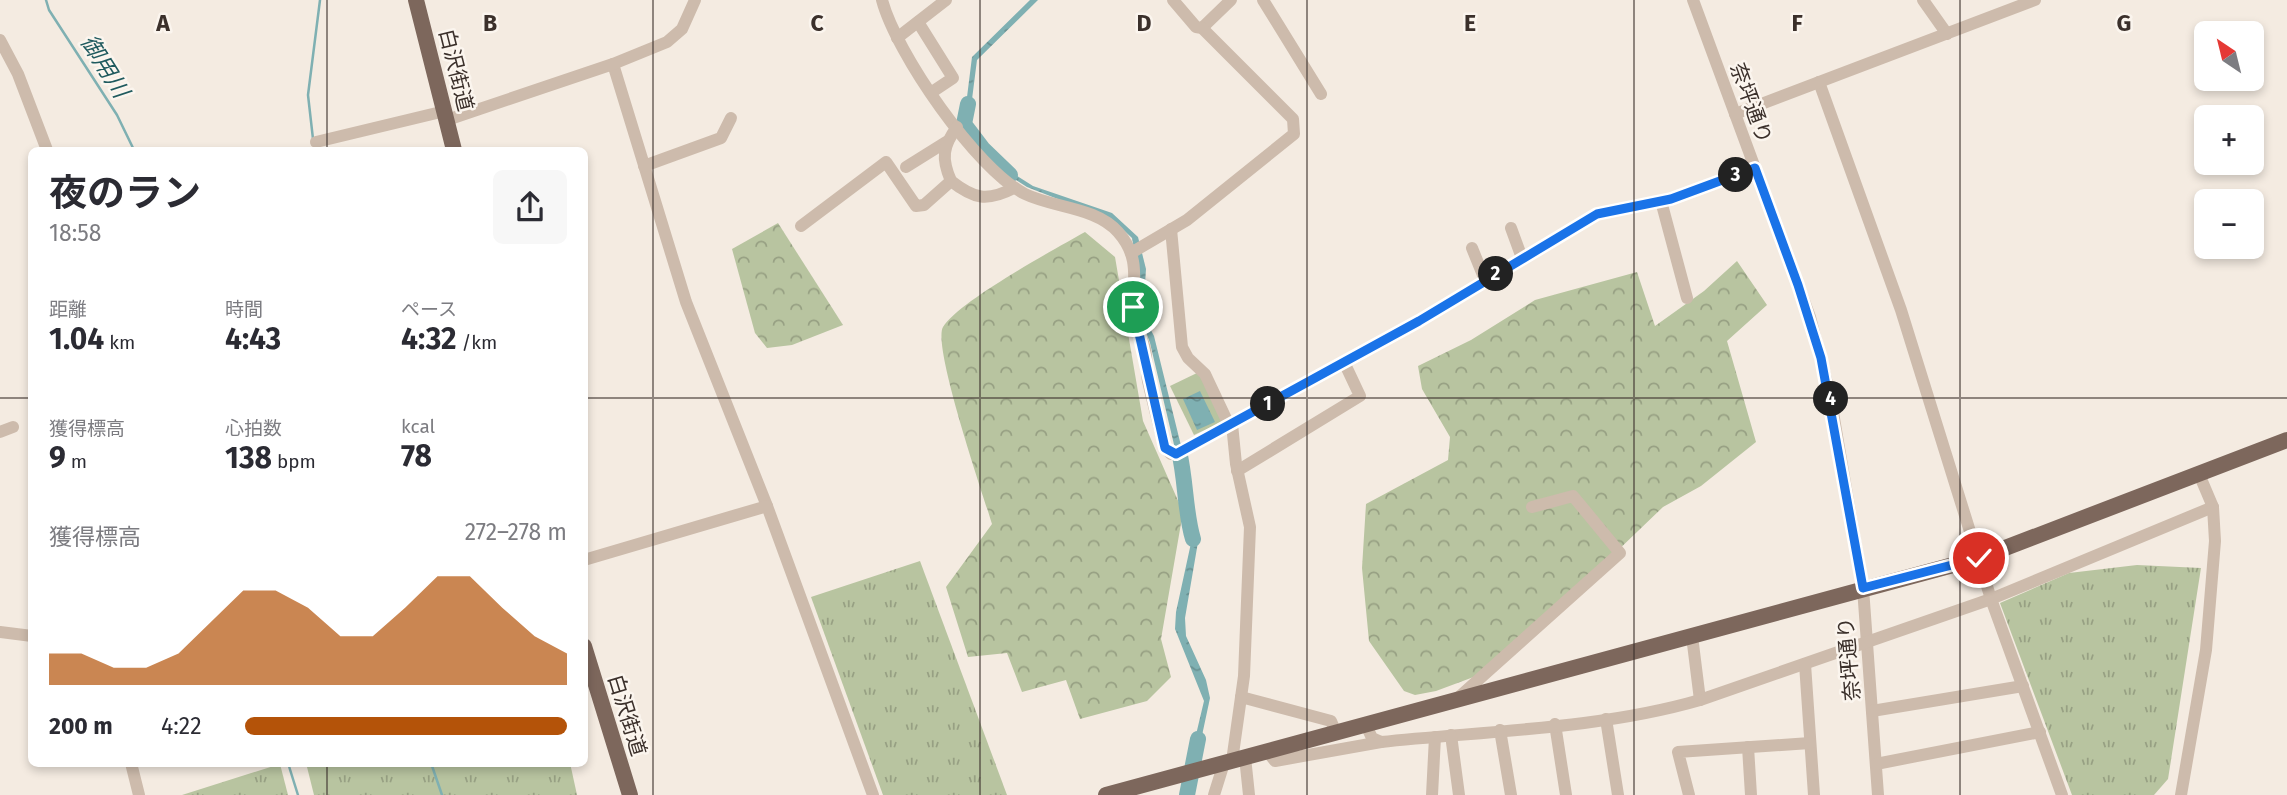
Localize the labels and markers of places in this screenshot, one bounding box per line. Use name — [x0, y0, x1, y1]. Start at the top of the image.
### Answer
pin: 3 — [1718, 158, 1754, 192]
pin: 2 — [1478, 256, 1514, 292]
pin — [1103, 277, 1163, 337]
pin: 4 — [1814, 382, 1848, 416]
pin: 1 — [1250, 386, 1286, 422]
pin — [1949, 528, 2009, 588]

